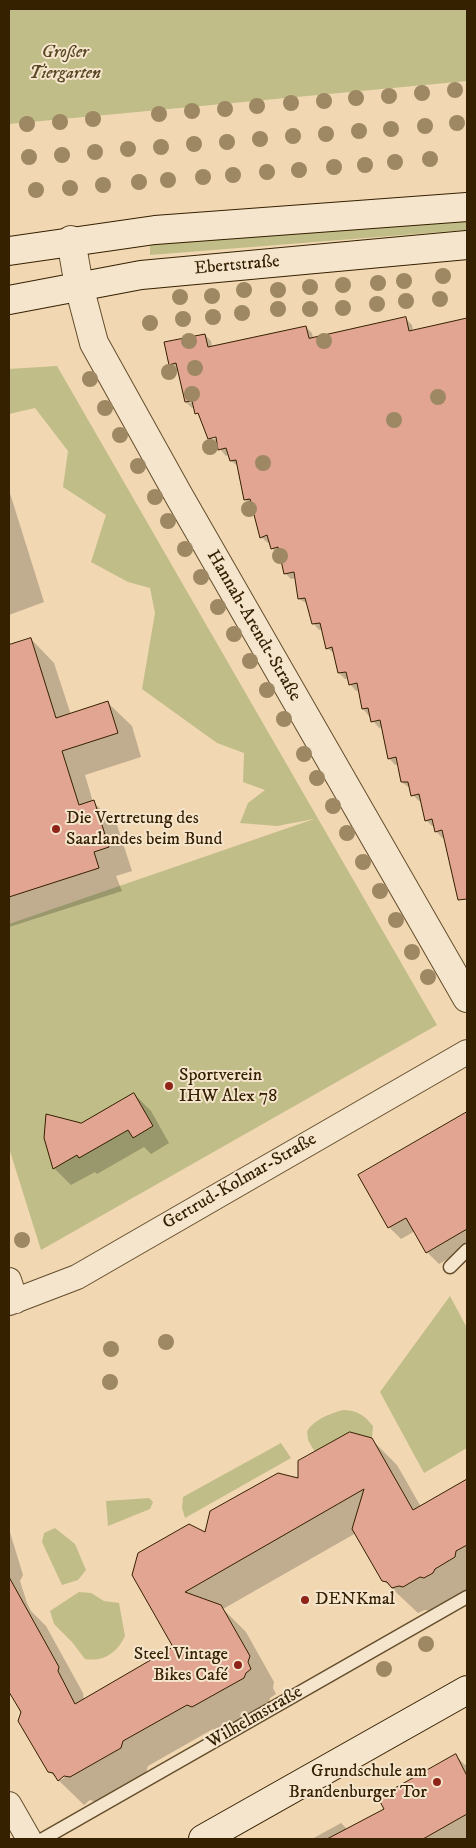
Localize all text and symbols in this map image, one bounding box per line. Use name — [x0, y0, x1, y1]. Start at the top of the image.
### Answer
park label: Großer Tiergarten — [29, 42, 101, 84]
street label: Ebertstraße — [193, 252, 281, 280]
street label: Hannah-Arendt-Straße — [201, 547, 305, 705]
place label: Die Vertretung des Saarlandes beim Bund — [66, 808, 222, 851]
marker: Die Vertretung des Saarlandes beim Bund — [50, 823, 62, 835]
place label: Sportverein IHW Alex 78 — [179, 1065, 277, 1108]
marker: Sportverein IHW Alex 78 — [163, 1080, 175, 1092]
street label: Gertrud-Kolmar-Straße — [159, 1129, 321, 1235]
place label: DENKmal — [315, 1589, 395, 1611]
marker: DENKmal — [299, 1594, 311, 1606]
place label: Steel Vintage Bikes Café — [134, 1644, 228, 1686]
marker: Steel Vintage Bikes Café — [232, 1659, 244, 1671]
street label: Wilhelmstraße — [203, 1682, 307, 1754]
place label: Grundschule am Brandenburger Tor — [288, 1761, 427, 1804]
marker: Grundschule am Brandenburger Tor — [431, 1776, 443, 1788]

